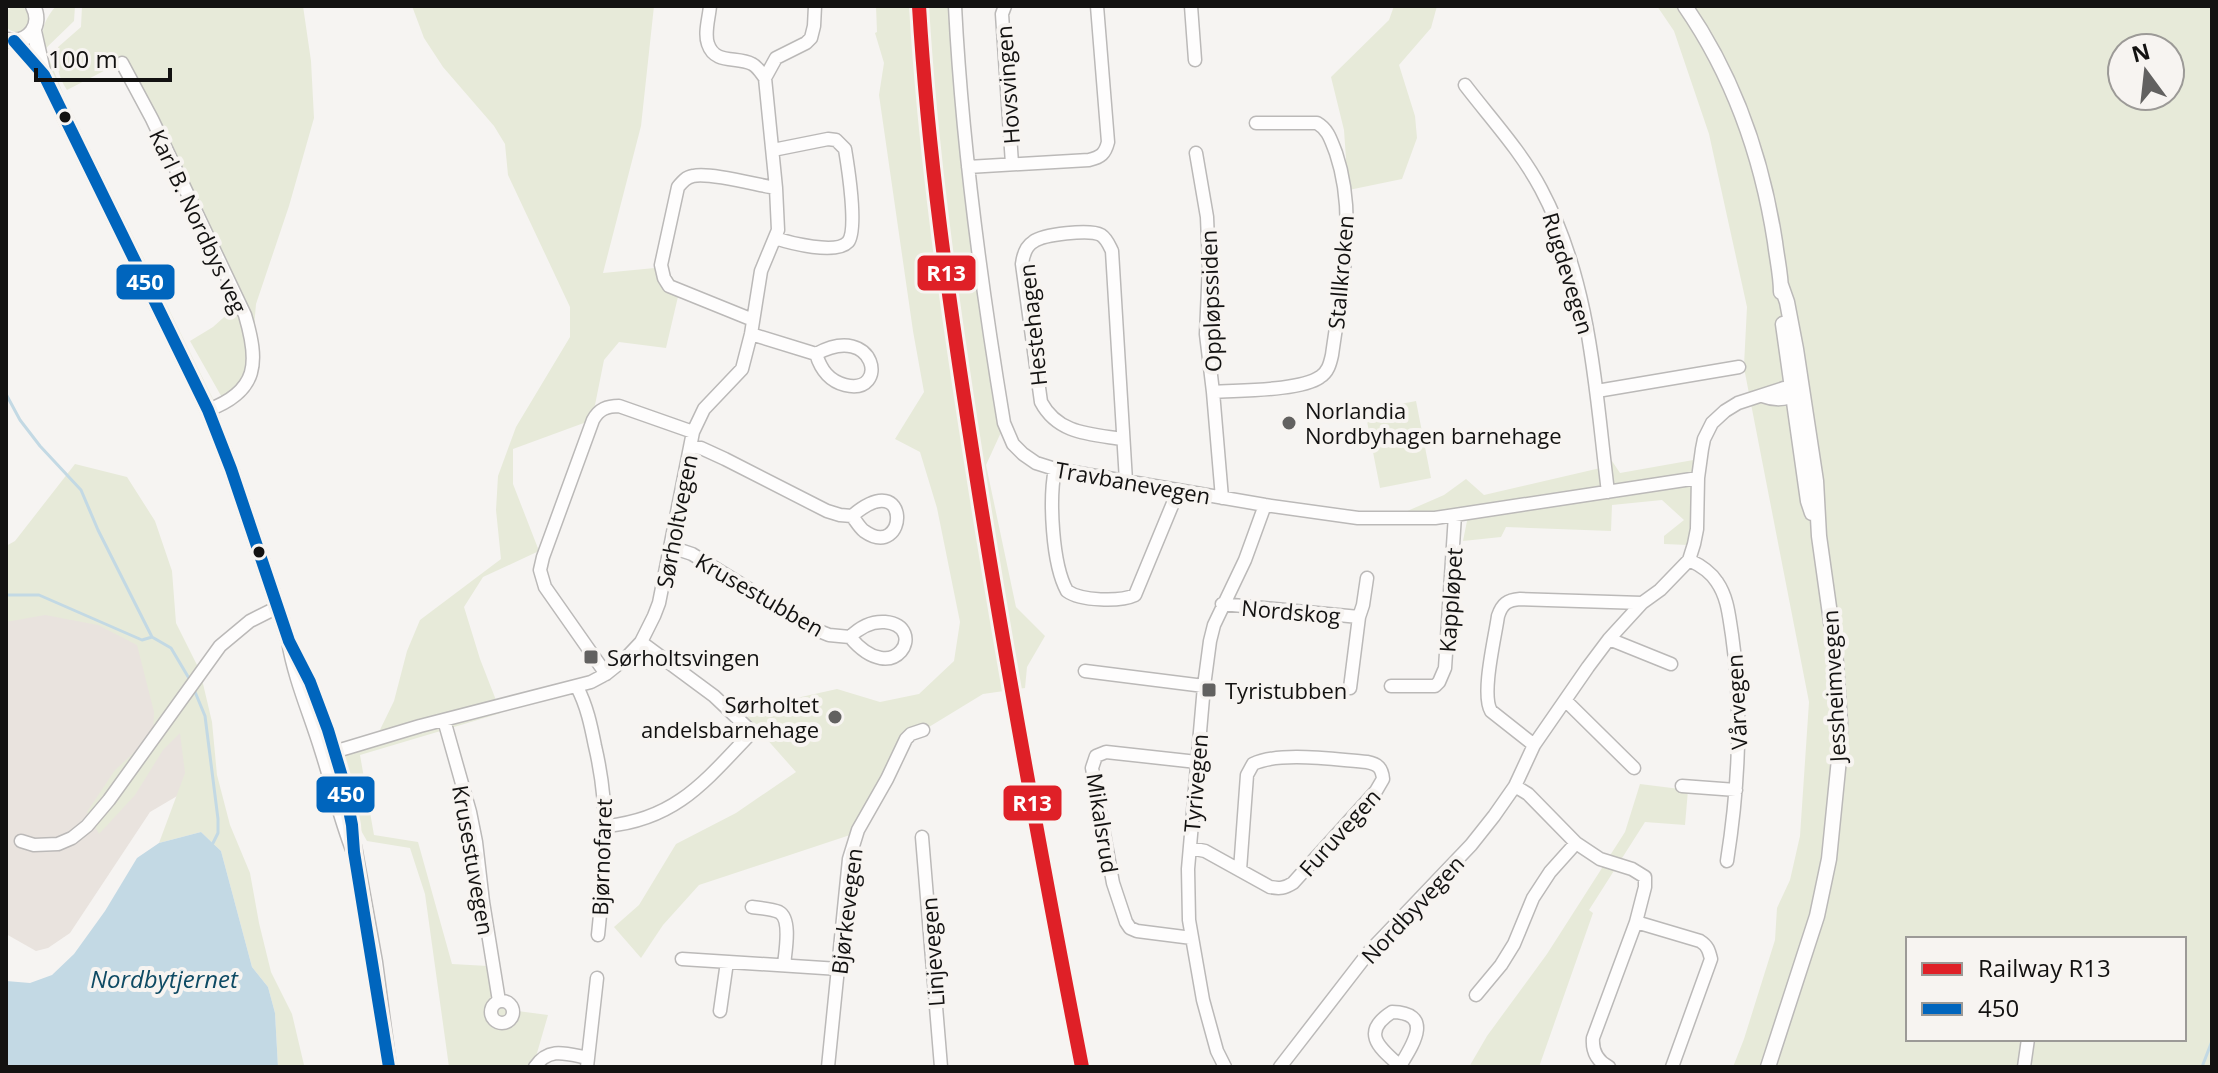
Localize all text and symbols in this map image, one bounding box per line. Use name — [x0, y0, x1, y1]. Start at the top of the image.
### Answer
street label: Hovsvingen — [988, 25, 1026, 145]
scale bar — [36, 32, 170, 82]
north arrow — [2106, 32, 2186, 112]
text: N — [2128, 35, 2153, 69]
text: 100 m — [48, 42, 118, 75]
unlabelled marker — [57, 109, 73, 125]
street label: Karl B. Nordbys veg — [143, 124, 255, 318]
street label: Rugdevegen — [1536, 208, 1602, 338]
street label: Stallkroken — [1320, 214, 1360, 330]
street label: Oppløpssiden — [1193, 229, 1227, 373]
line badge: R13 — [916, 254, 977, 292]
text: R13 — [926, 257, 966, 287]
street label: Hestehagen — [1011, 262, 1053, 388]
line badge: 450 — [115, 263, 176, 301]
text: 450 — [126, 266, 164, 296]
place label: Norlandia Nordbyhagen barnehage — [1305, 395, 1562, 450]
marker: Norlandia Nordbyhagen barnehage — [1280, 414, 1298, 432]
street label: Sørholtvegen — [648, 452, 704, 590]
street label: Travbanevegen — [1053, 454, 1213, 510]
unlabelled marker — [251, 544, 267, 560]
street label: Krusestubben — [690, 545, 830, 643]
street label: Kappløpet — [1431, 546, 1469, 653]
street label: Nordskog — [1240, 592, 1342, 630]
street label: Jessheimvegen — [1814, 609, 1852, 765]
place label: Sørholtsvingen — [607, 642, 760, 672]
marker: Sørholtsvingen — [582, 648, 600, 666]
street label: Vårvegen — [1719, 654, 1753, 750]
place label: Tyristubben — [1225, 675, 1347, 705]
marker: Tyristubben — [1200, 681, 1218, 699]
place label: Sørholtet andelsbarnehage — [641, 689, 819, 744]
marker: Sørholtet andelsbarnehage — [826, 708, 844, 726]
street label: Tyrivegen — [1176, 732, 1214, 834]
street label: Mikalsrud — [1080, 771, 1126, 875]
line badge: 450 — [315, 775, 376, 814]
text: 450 — [327, 778, 365, 808]
street label: Furuvegen — [1292, 782, 1386, 882]
street label: Krusestuvegen — [446, 783, 502, 937]
line badge: R13 — [1002, 784, 1063, 822]
text: R13 — [1012, 787, 1052, 817]
street label: Bjørnofaret — [584, 798, 618, 916]
street label: Bjørkevegen — [823, 846, 869, 976]
street label: Nordbyvegen — [1354, 848, 1470, 970]
street label: Linjevegen — [913, 896, 951, 1008]
legend — [1906, 937, 2186, 1041]
text: Railway R13 — [1978, 951, 2111, 984]
water label: Nordbytjernet — [90, 962, 239, 995]
text: 450 — [1978, 991, 2019, 1024]

